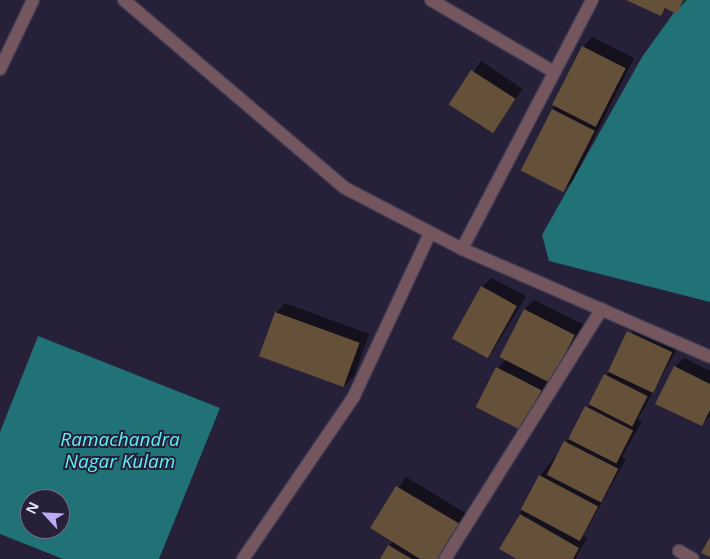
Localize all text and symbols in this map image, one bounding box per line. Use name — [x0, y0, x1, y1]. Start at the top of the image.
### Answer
water label: Ramachandra Nagar Kulam — [60, 429, 180, 473]
north arrow — [20, 489, 70, 539]
text: N — [21, 499, 43, 517]

